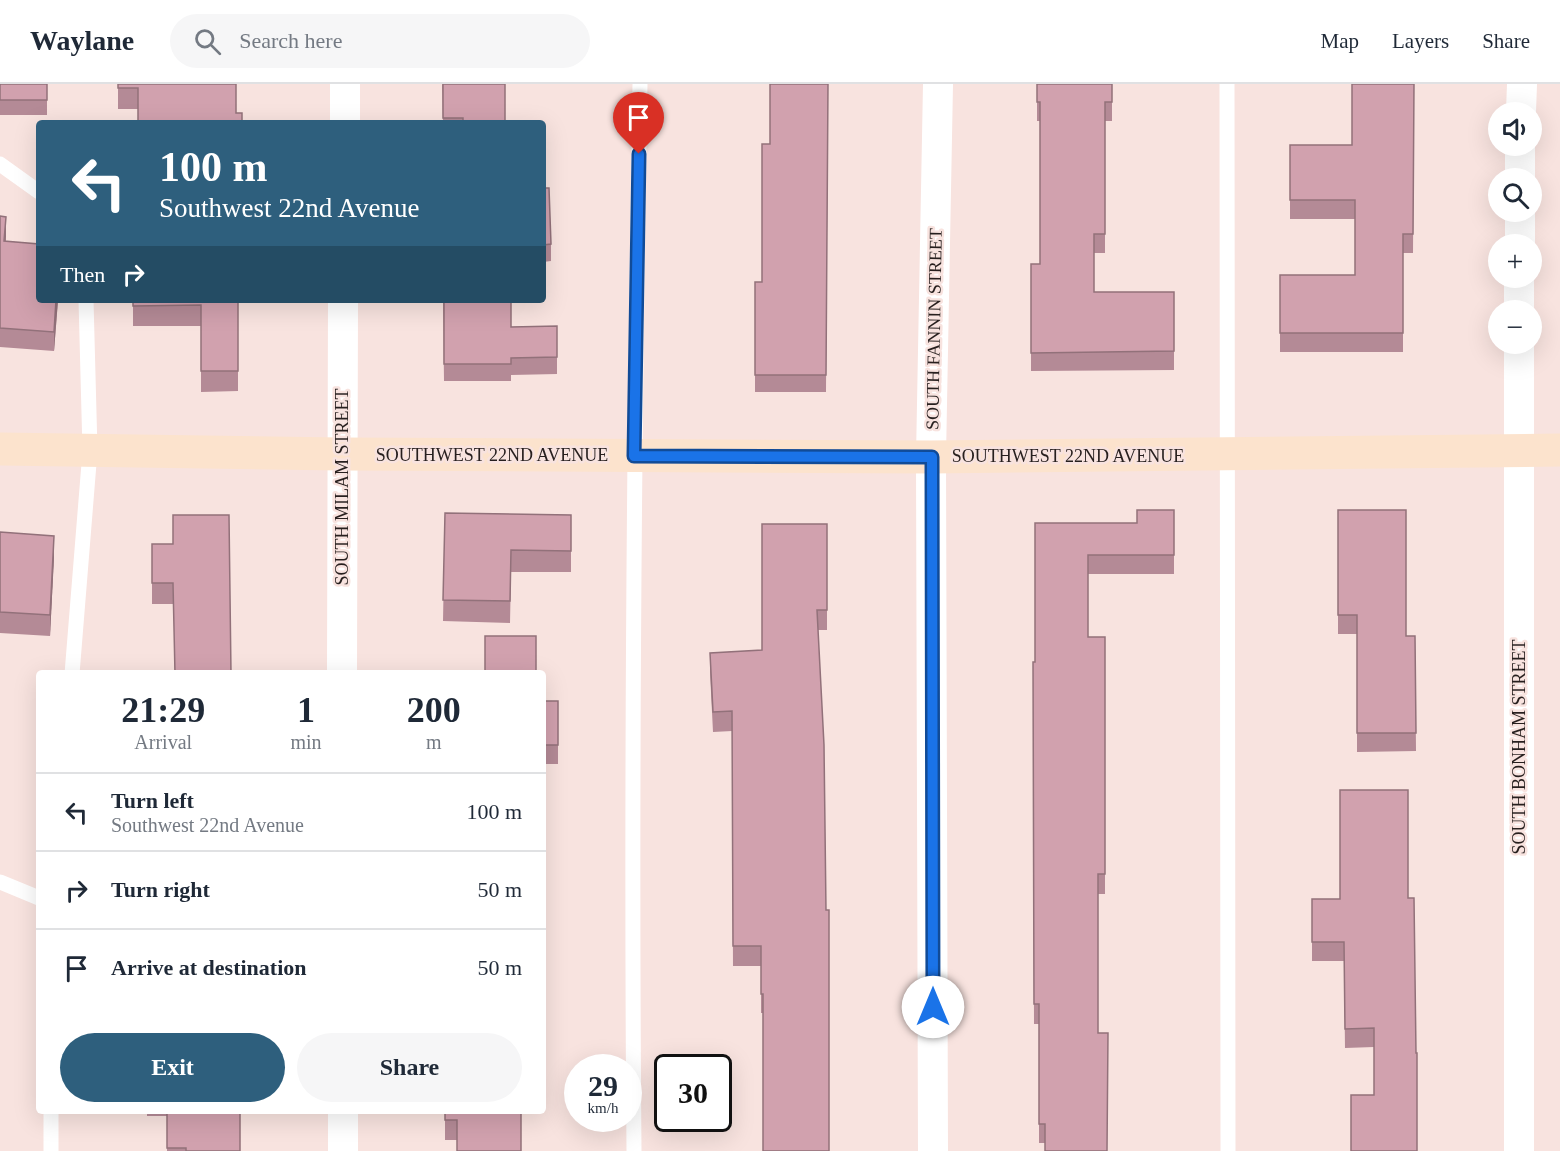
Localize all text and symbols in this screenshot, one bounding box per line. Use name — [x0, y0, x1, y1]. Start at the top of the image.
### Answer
search box — [170, 14, 590, 68]
text: Waylane — [30, 25, 134, 56]
icon: search — [191, 25, 224, 58]
text: Search here — [239, 28, 342, 53]
text: Map — [1321, 29, 1359, 53]
text: Layers — [1392, 29, 1449, 53]
text: Share — [1482, 29, 1530, 53]
pin — [613, 92, 664, 154]
icon: arrive — [622, 101, 655, 134]
map controls — [1488, 102, 1542, 354]
button: sound — [1488, 102, 1542, 156]
icon: left — [60, 144, 138, 222]
text: 100 m — [159, 144, 268, 190]
button: search — [1488, 168, 1542, 222]
text: Southwest 22nd Avenue — [159, 193, 419, 223]
street label: SOUTH FANNIN STREET — [922, 228, 946, 430]
button: + — [1488, 234, 1542, 288]
icon: right — [117, 258, 150, 291]
text: Then — [60, 262, 105, 287]
button: − — [1488, 300, 1542, 354]
street label: SOUTH MILAM STREET — [332, 388, 352, 586]
street label: SOUTHWEST 22ND AVENUE — [376, 445, 608, 465]
street label: SOUTHWEST 22ND AVENUE — [952, 446, 1184, 466]
street label: SOUTH BONHAM STREET — [1509, 639, 1529, 855]
text: 21:29 — [121, 690, 205, 730]
text: 1 — [297, 690, 315, 730]
text: 200 — [407, 690, 461, 730]
text: Arrival — [134, 731, 192, 753]
text: min — [290, 731, 322, 753]
text: m — [426, 731, 442, 753]
text: Turn left — [111, 788, 194, 813]
icon: left — [60, 796, 93, 829]
text: 100 m — [466, 799, 522, 824]
text: Southwest 22nd Avenue — [111, 814, 304, 836]
icon: right — [60, 874, 93, 907]
text: Turn right — [111, 877, 210, 902]
text: 50 m — [477, 877, 522, 902]
icon: arrive — [60, 952, 93, 985]
text: Arrive at destination — [111, 955, 307, 980]
text: 50 m — [477, 955, 522, 980]
position arrow — [901, 975, 965, 1039]
button: Exit — [60, 1033, 285, 1102]
button: Share — [297, 1033, 522, 1102]
speed limit sign: 30 — [654, 1054, 732, 1132]
text: 29 — [588, 1069, 618, 1102]
text: km/h — [588, 1100, 618, 1116]

